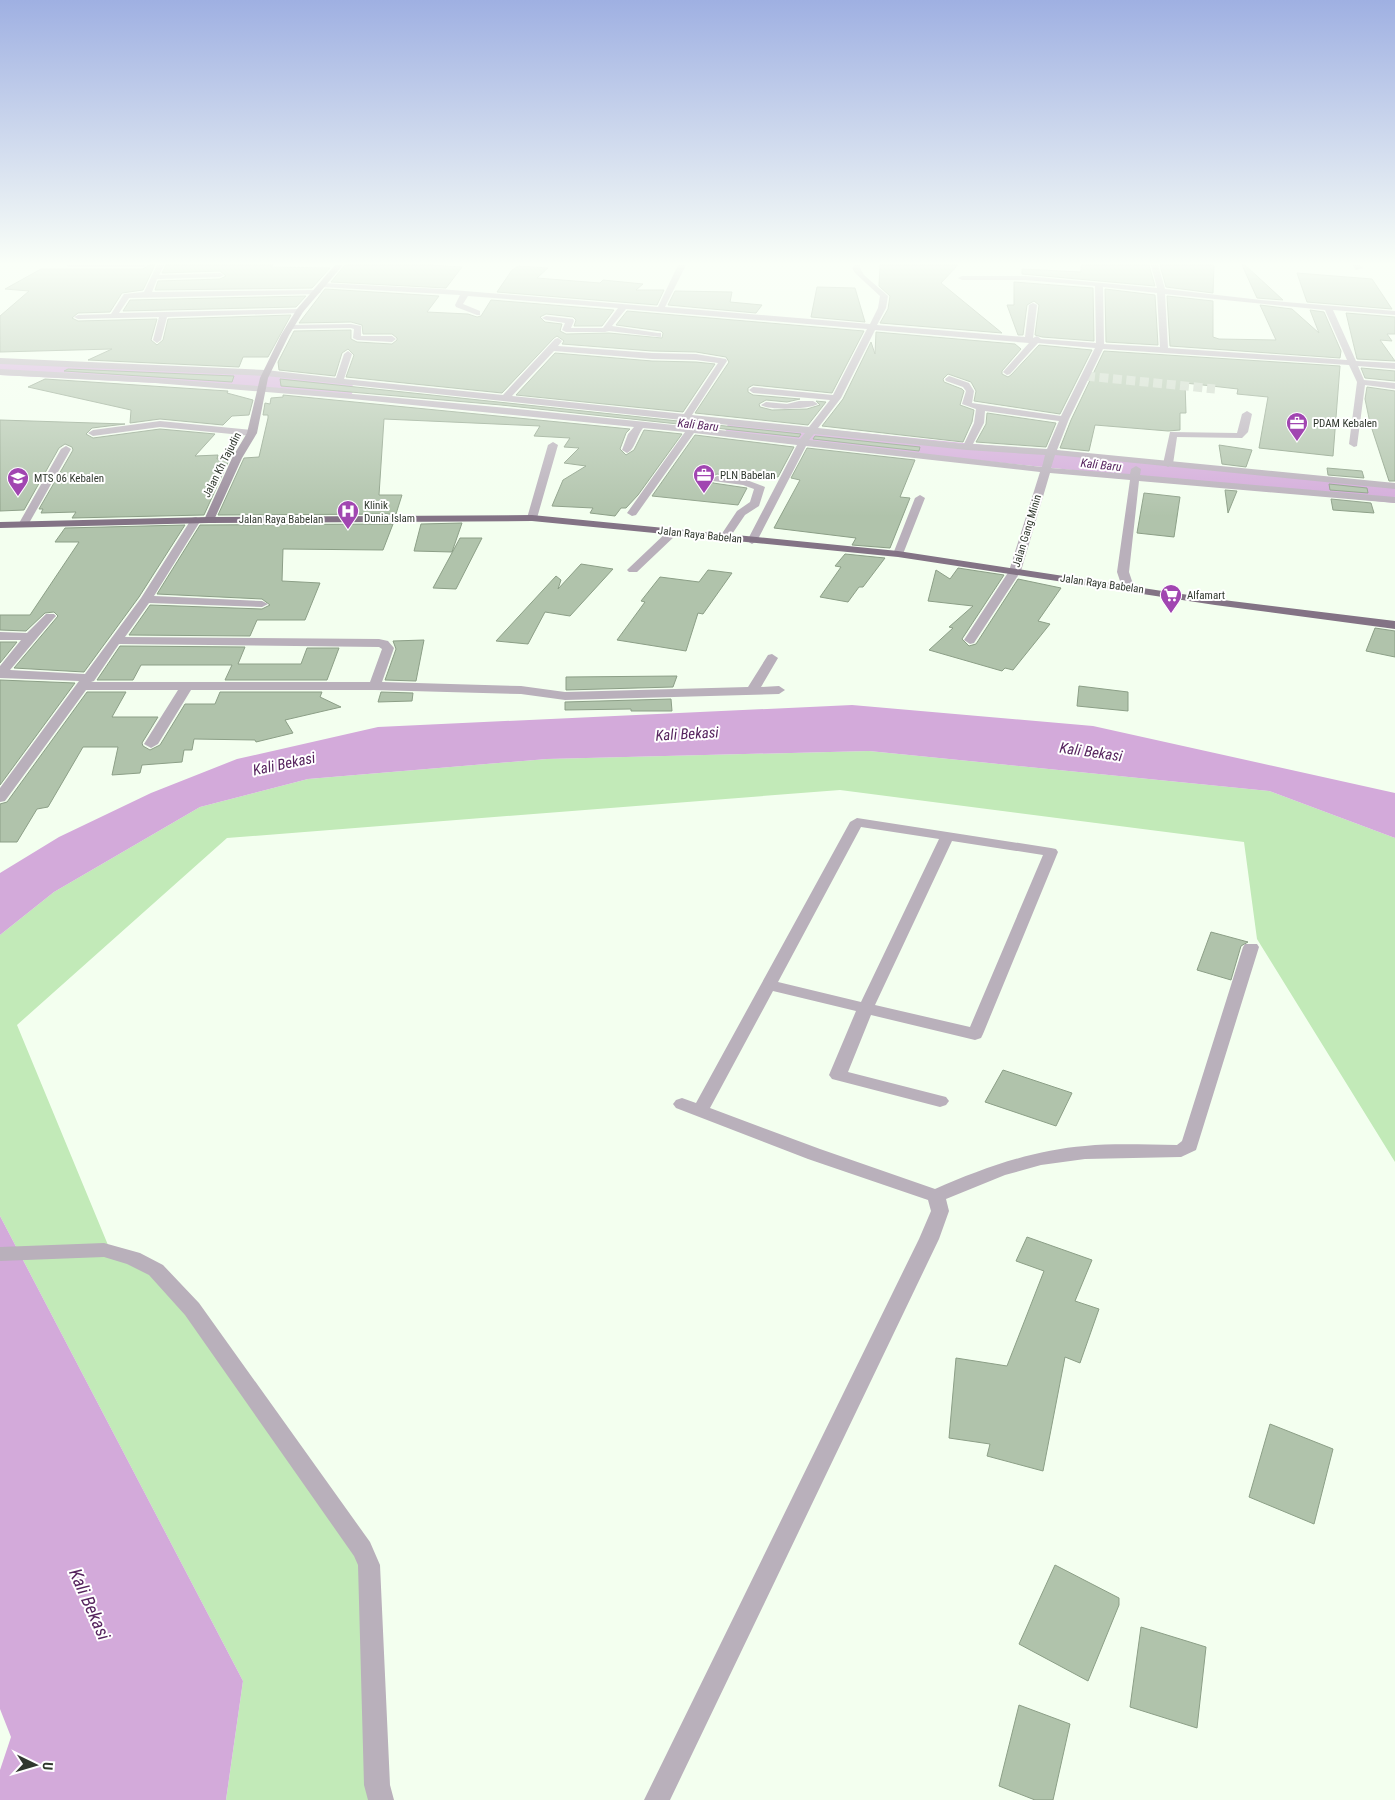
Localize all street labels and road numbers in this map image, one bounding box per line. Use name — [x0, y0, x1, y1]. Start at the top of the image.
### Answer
street label: Jalan Kh Tajudin — [200, 430, 244, 500]
street label: Jalan Gang Minin — [1010, 493, 1044, 569]
street label: Jalan Raya Babelan — [239, 513, 323, 526]
street label: Jalan Raya Babelan — [657, 524, 743, 546]
street label: Jalan Raya Babelan — [1059, 572, 1145, 596]

